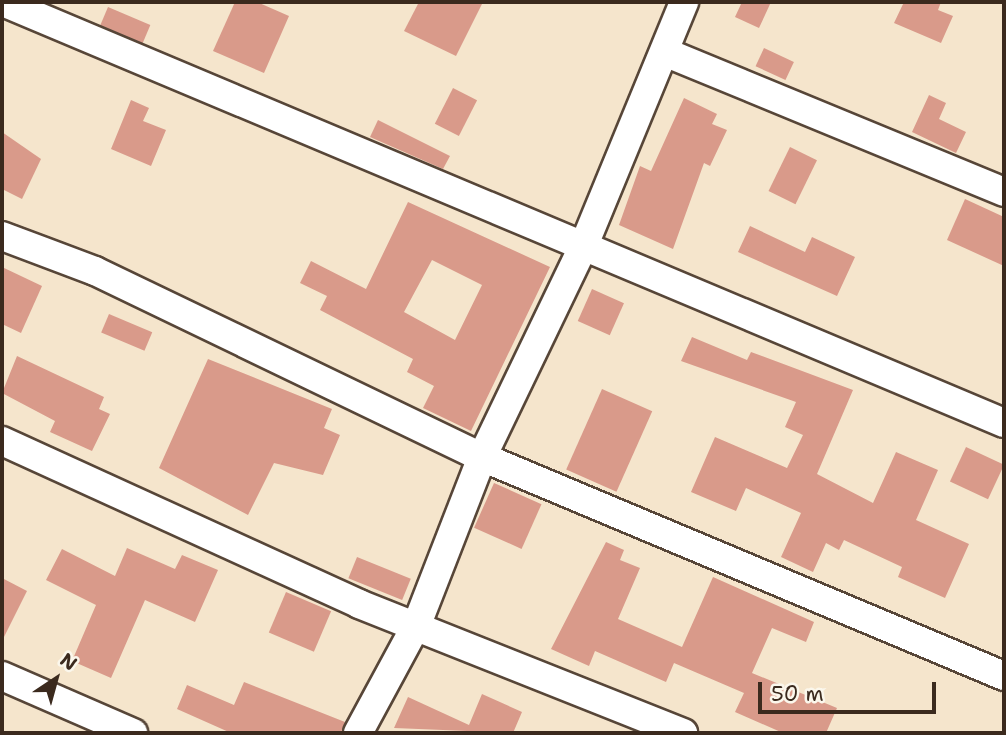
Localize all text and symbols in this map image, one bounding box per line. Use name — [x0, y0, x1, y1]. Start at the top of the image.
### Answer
north arrow — [21, 644, 91, 714]
text: N — [55, 647, 82, 676]
scale bar — [761, 668, 940, 712]
text: 50 m — [771, 680, 824, 708]

